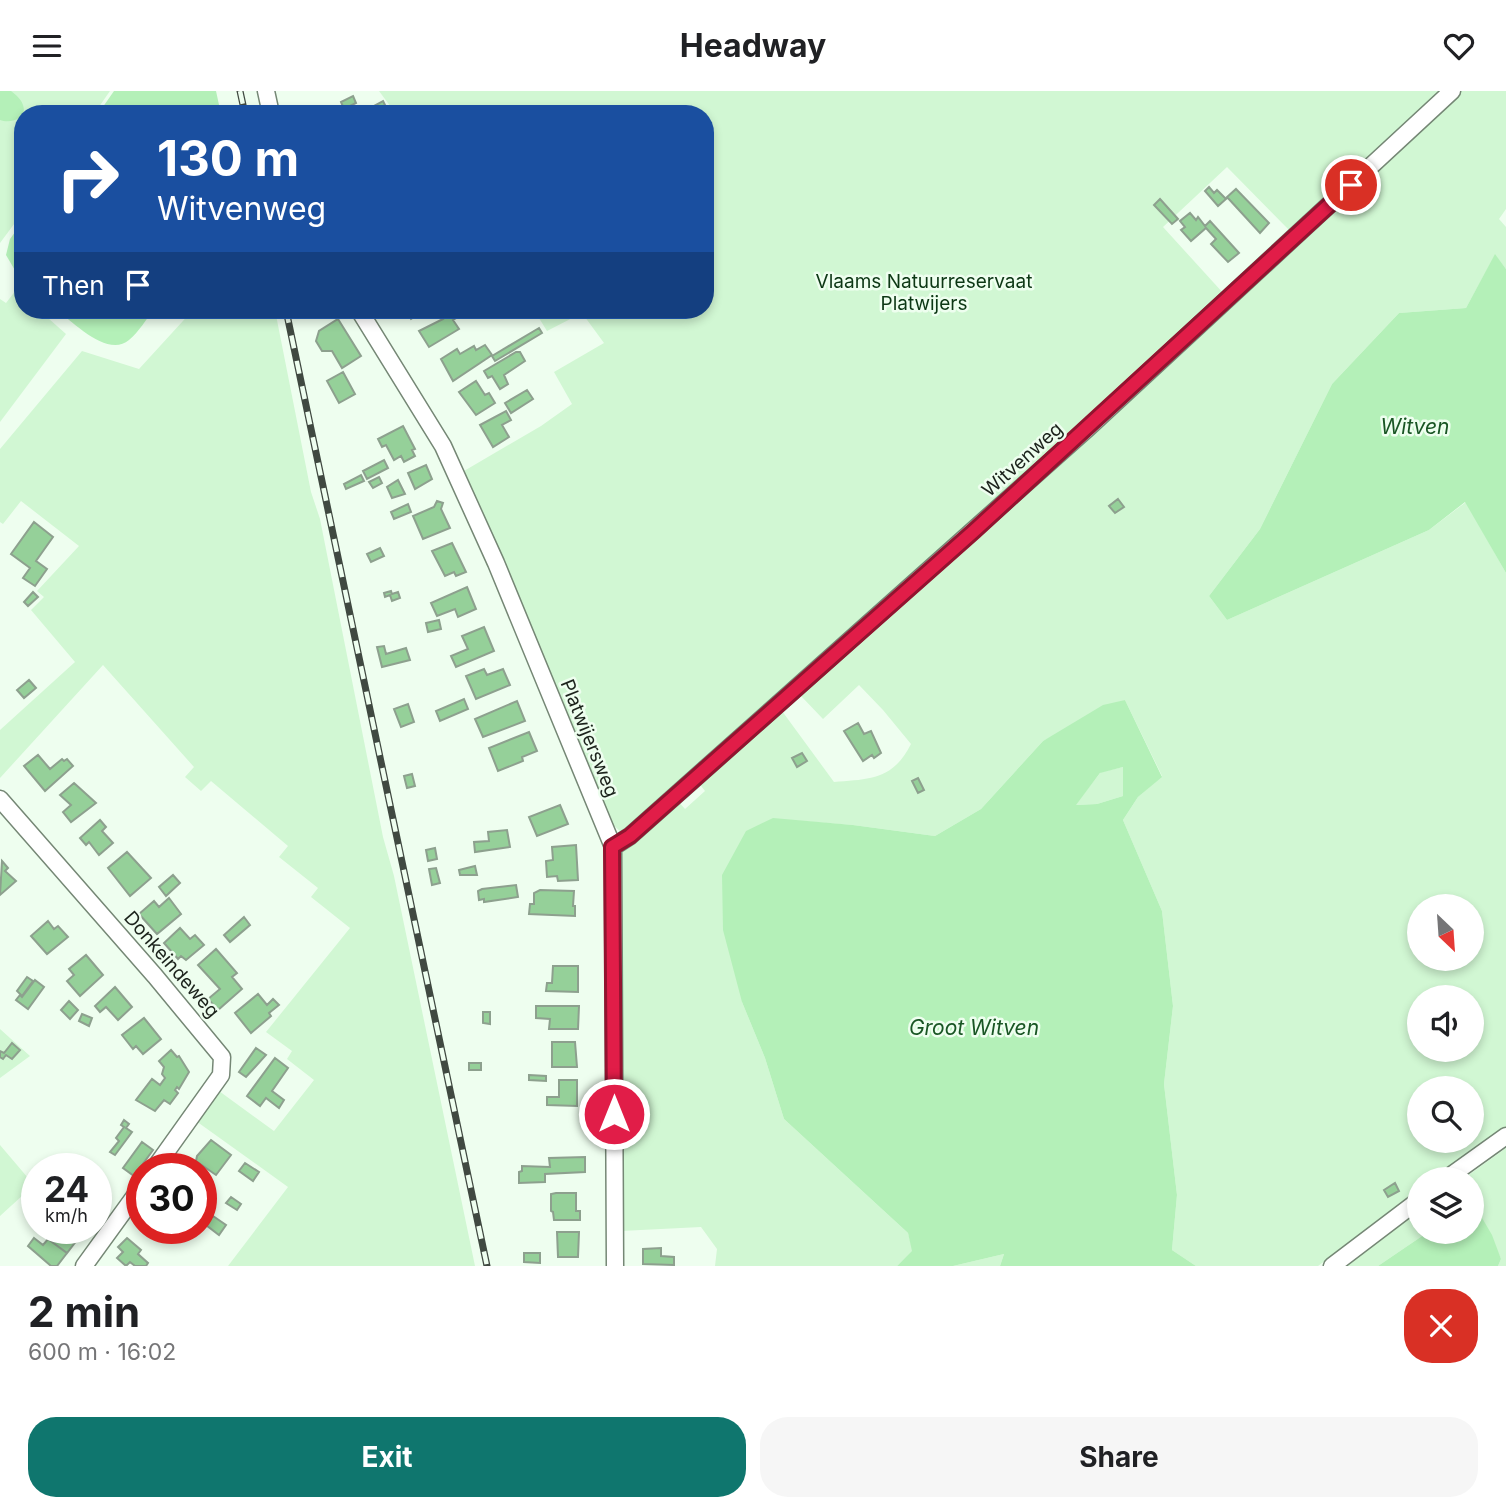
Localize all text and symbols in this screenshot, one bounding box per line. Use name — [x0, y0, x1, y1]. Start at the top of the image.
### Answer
text: Headway — [680, 26, 826, 65]
icon: menu — [28, 27, 66, 65]
icon: heart — [1440, 27, 1478, 65]
text: 130 m — [157, 129, 299, 188]
icon: right — [42, 133, 133, 224]
pin — [1321, 155, 1381, 215]
icon: arrive — [1332, 166, 1370, 204]
text: Witvenweg — [157, 189, 326, 228]
icon: arrive — [119, 266, 157, 304]
text: Then — [42, 270, 105, 301]
park label: Vlaams Natuurreservaat Platwijers — [816, 270, 1032, 315]
water label: Witven — [1381, 414, 1450, 439]
street label: Witvenweg — [977, 417, 1067, 502]
street label: Platwijersweg — [555, 676, 624, 800]
north arrow — [1407, 894, 1484, 971]
map controls — [1407, 894, 1484, 1244]
street label: Donkeindeweg — [119, 906, 224, 1022]
button: sound — [1407, 985, 1484, 1062]
water label: Groot Witven — [909, 1015, 1039, 1040]
button: search — [1407, 1076, 1484, 1153]
position arrow — [577, 1077, 651, 1151]
speed limit sign: 30 — [126, 1153, 217, 1244]
button: layers — [1407, 1167, 1484, 1244]
text: 24 — [44, 1168, 89, 1210]
text: km/h — [45, 1205, 88, 1226]
text: 2 min — [28, 1286, 140, 1337]
button: close — [1404, 1289, 1478, 1363]
text: 600 m · 16:02 — [28, 1338, 176, 1366]
button: Exit — [28, 1417, 746, 1497]
button: Share — [760, 1417, 1478, 1497]

